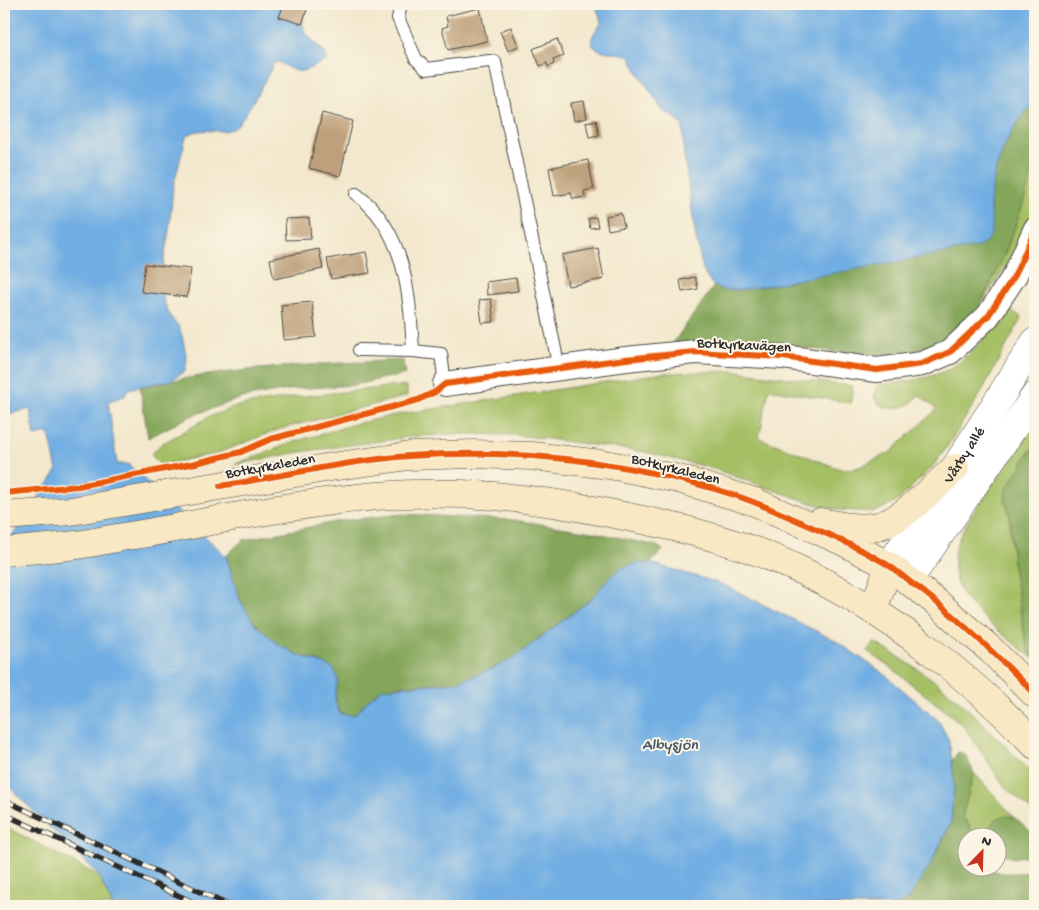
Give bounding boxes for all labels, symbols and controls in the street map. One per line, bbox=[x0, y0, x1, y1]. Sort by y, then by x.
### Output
street label: Botkyrkavägen bbox=[695, 334, 791, 357]
street label: Vårby allé bbox=[940, 424, 990, 488]
street label: Botkyrkaleden bbox=[223, 450, 317, 484]
street label: Botkyrkaleden bbox=[628, 450, 722, 490]
water label: Albysjön bbox=[642, 737, 698, 756]
north arrow bbox=[956, 828, 1006, 878]
text: N bbox=[979, 833, 994, 852]

